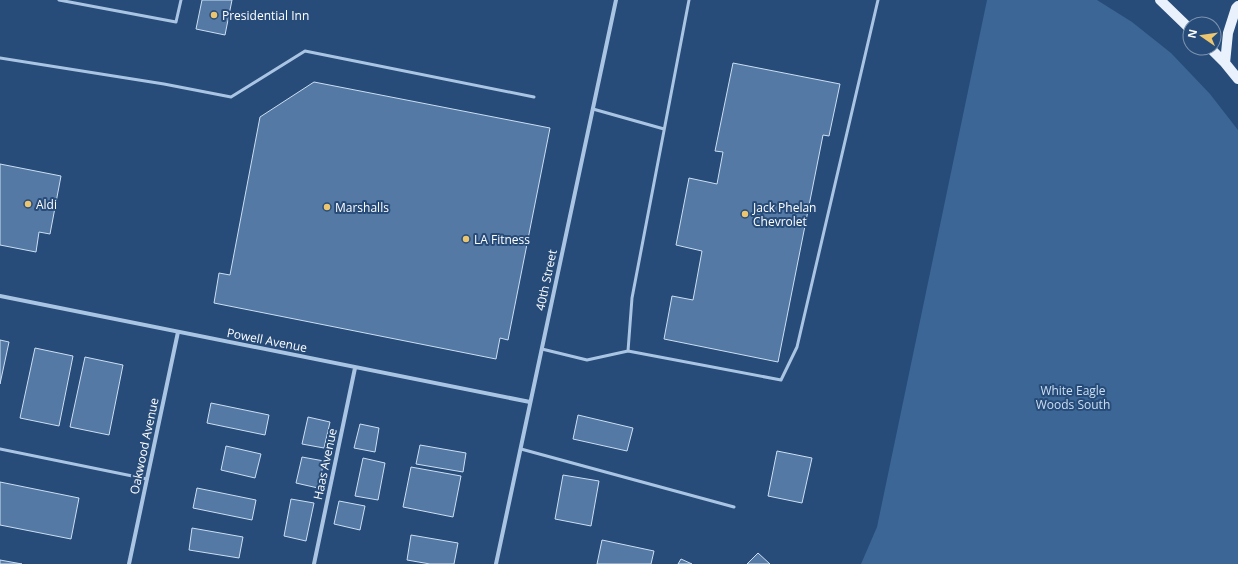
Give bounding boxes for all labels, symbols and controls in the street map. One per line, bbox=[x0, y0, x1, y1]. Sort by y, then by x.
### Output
place label: Presidential Inn bbox=[222, 7, 309, 24]
marker: Presidential Inn bbox=[209, 10, 219, 20]
north arrow bbox=[1182, 16, 1222, 56]
text: N bbox=[1183, 28, 1200, 40]
place label: Aldi bbox=[36, 196, 57, 213]
marker: Aldi bbox=[23, 199, 33, 209]
place label: Marshalls bbox=[335, 199, 389, 216]
place label: Jack Phelan Chevrolet bbox=[752, 199, 816, 230]
marker: Marshalls bbox=[322, 202, 332, 212]
marker: Jack Phelan Chevrolet bbox=[740, 209, 750, 219]
place label: LA Fitness bbox=[474, 231, 530, 248]
marker: LA Fitness bbox=[461, 234, 471, 244]
street label: 40th Street bbox=[531, 248, 561, 312]
street label: Powell Avenue bbox=[225, 324, 309, 356]
park label: White Eagle Woods South bbox=[1036, 382, 1110, 413]
street label: Oakwood Avenue bbox=[125, 396, 163, 496]
street label: Haas Avenue bbox=[309, 426, 341, 501]

